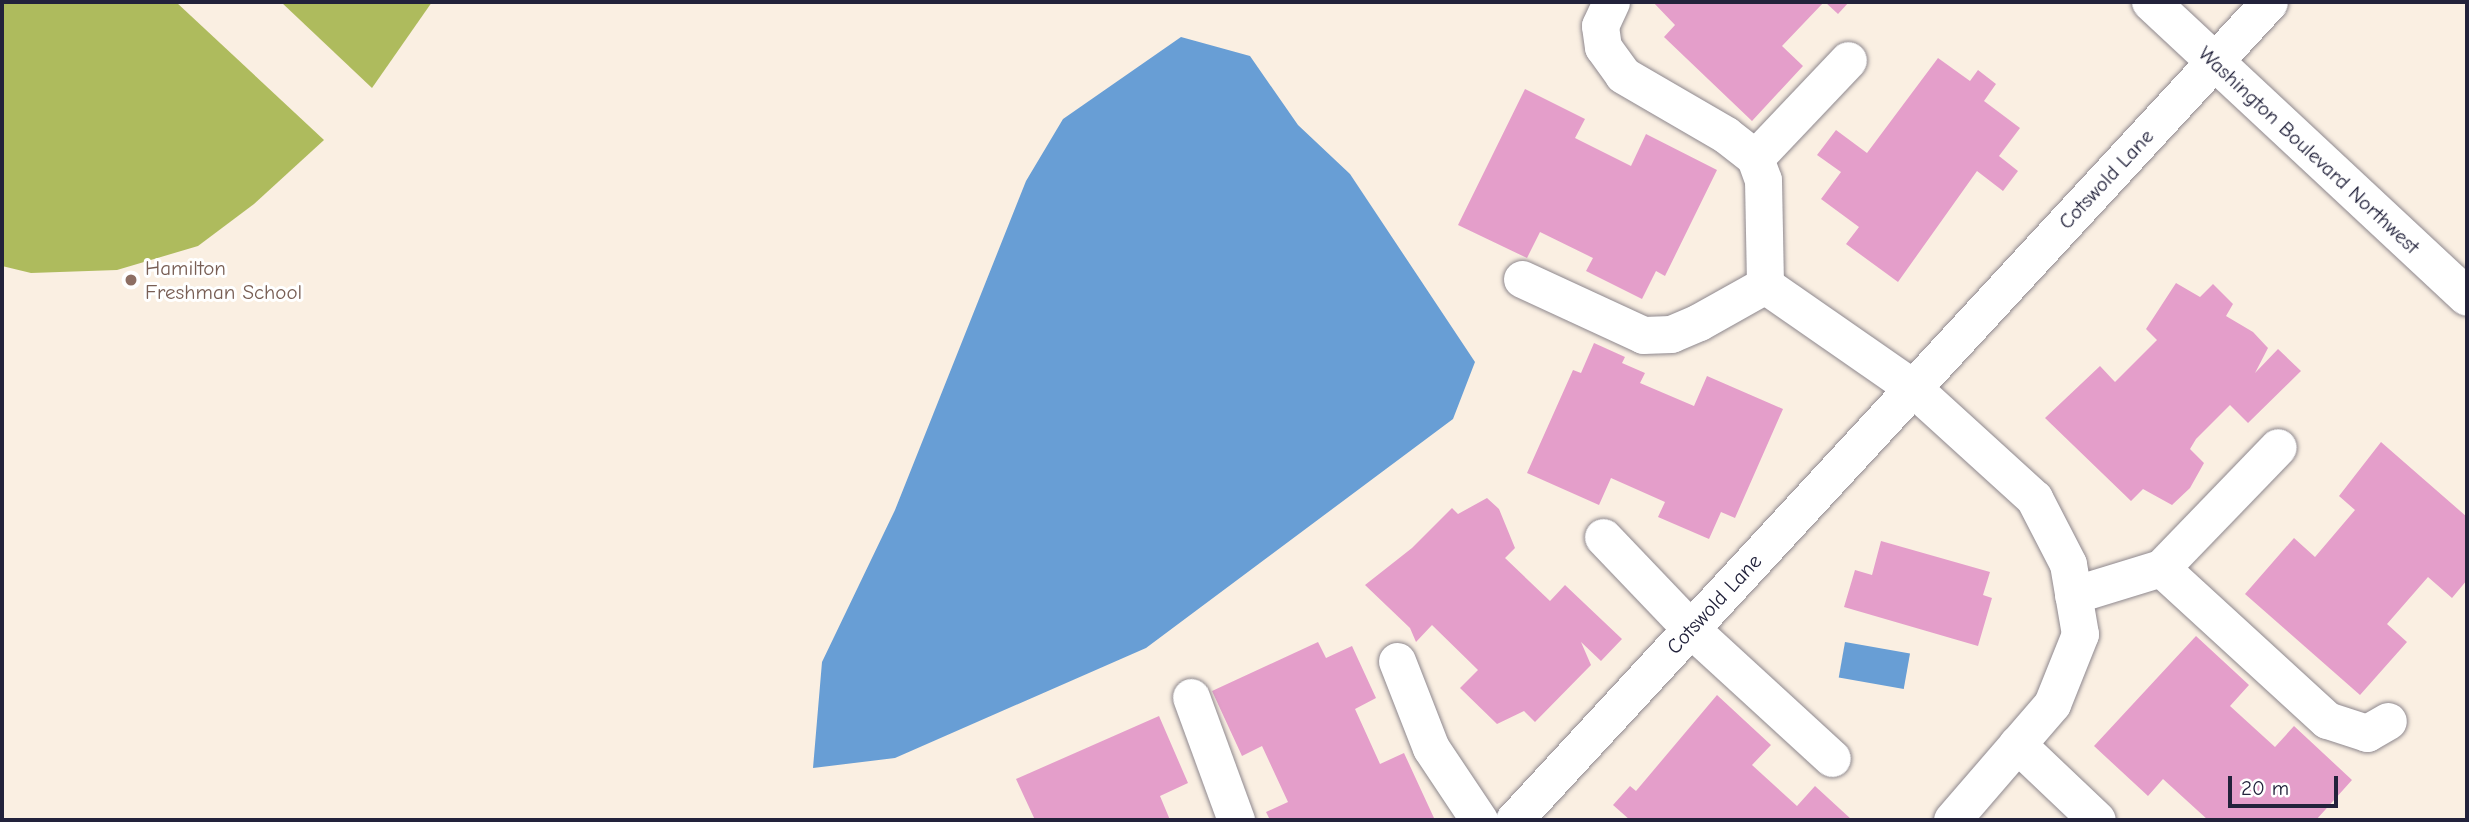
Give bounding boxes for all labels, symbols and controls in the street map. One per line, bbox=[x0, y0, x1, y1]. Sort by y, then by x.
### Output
street label: Washington Boulevard Northwest bbox=[2193, 41, 2425, 259]
street label: Cotswold Lane bbox=[2053, 124, 2159, 234]
place label: Hamilton Freshman School bbox=[145, 255, 302, 305]
marker: Hamilton Freshman School bbox=[123, 272, 139, 288]
street label: Cotswold Lane bbox=[1661, 549, 1767, 659]
scale bar bbox=[2231, 762, 2341, 806]
text: 20 m bbox=[2241, 776, 2289, 800]

